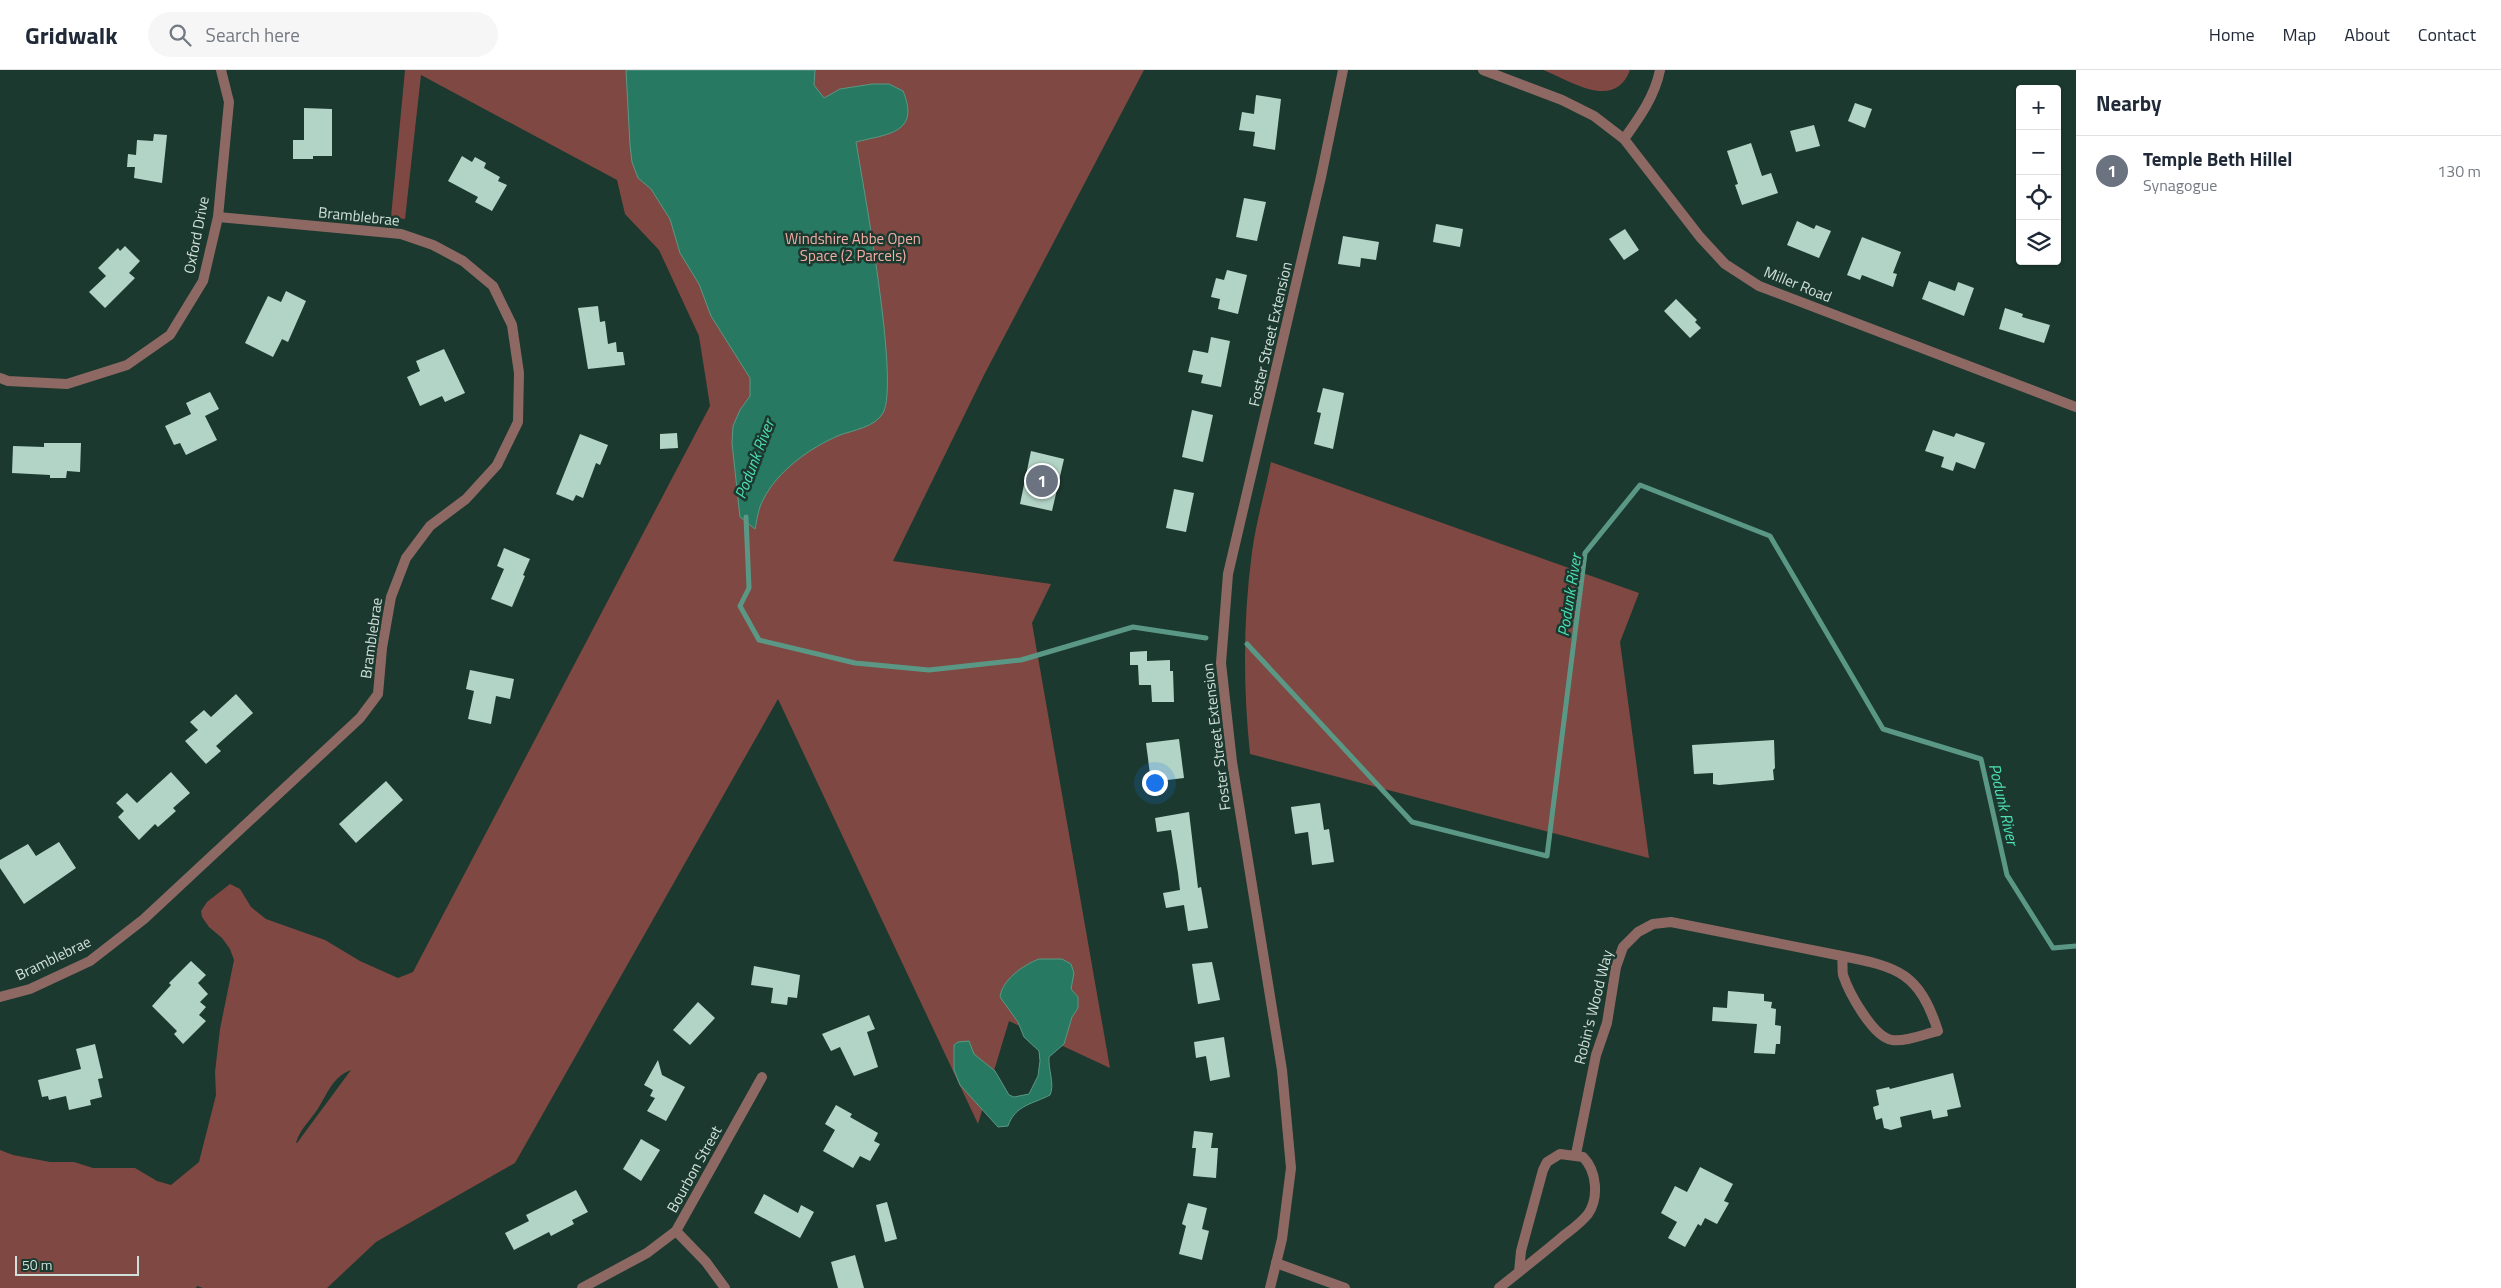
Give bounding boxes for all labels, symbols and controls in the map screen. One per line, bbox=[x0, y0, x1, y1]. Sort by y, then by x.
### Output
search box bbox=[148, 12, 498, 57]
text: Gridwalk bbox=[25, 17, 118, 53]
text: Search here bbox=[206, 20, 300, 49]
icon: search bbox=[166, 21, 194, 49]
text: Home bbox=[2209, 21, 2255, 48]
text: Map bbox=[2283, 21, 2316, 48]
text: About bbox=[2344, 21, 2390, 48]
text: Contact bbox=[2418, 21, 2476, 48]
map controls bbox=[2016, 85, 2061, 265]
button: + bbox=[2016, 85, 2061, 130]
text: Nearby bbox=[2096, 87, 2161, 119]
button: − bbox=[2016, 130, 2061, 175]
text: Temple Beth Hillel bbox=[2143, 144, 2292, 173]
text: 1 bbox=[2108, 159, 2116, 183]
text: 130 m bbox=[2437, 159, 2481, 183]
text: Synagogue bbox=[2143, 173, 2217, 197]
button: locate bbox=[2016, 175, 2061, 220]
street label: Oxford Drive bbox=[177, 194, 215, 276]
street label: Bramblebrae bbox=[317, 200, 401, 232]
button: layers bbox=[2016, 220, 2061, 265]
park label: Windshire Abbe Open Space (2 Parcels) bbox=[785, 227, 921, 267]
street label: Foster Street Extension bbox=[1242, 259, 1298, 409]
street label: Miller Road bbox=[1761, 260, 1835, 308]
water label: Podunk River bbox=[728, 414, 781, 502]
pin: 1 bbox=[1026, 462, 1058, 500]
water label: Podunk River bbox=[1551, 550, 1588, 638]
street label: Bramblebrae bbox=[354, 596, 388, 680]
street label: Foster Street Extension bbox=[1196, 662, 1236, 812]
water label: Podunk River bbox=[1983, 761, 2025, 849]
your location bbox=[1142, 770, 1168, 796]
street label: Bramblebrae bbox=[11, 930, 95, 986]
street label: Robin's Wood Way bbox=[1568, 947, 1618, 1067]
street label: Bourbon Street bbox=[661, 1121, 728, 1217]
scale bar bbox=[15, 1253, 139, 1276]
text: 50 m bbox=[22, 1254, 52, 1275]

